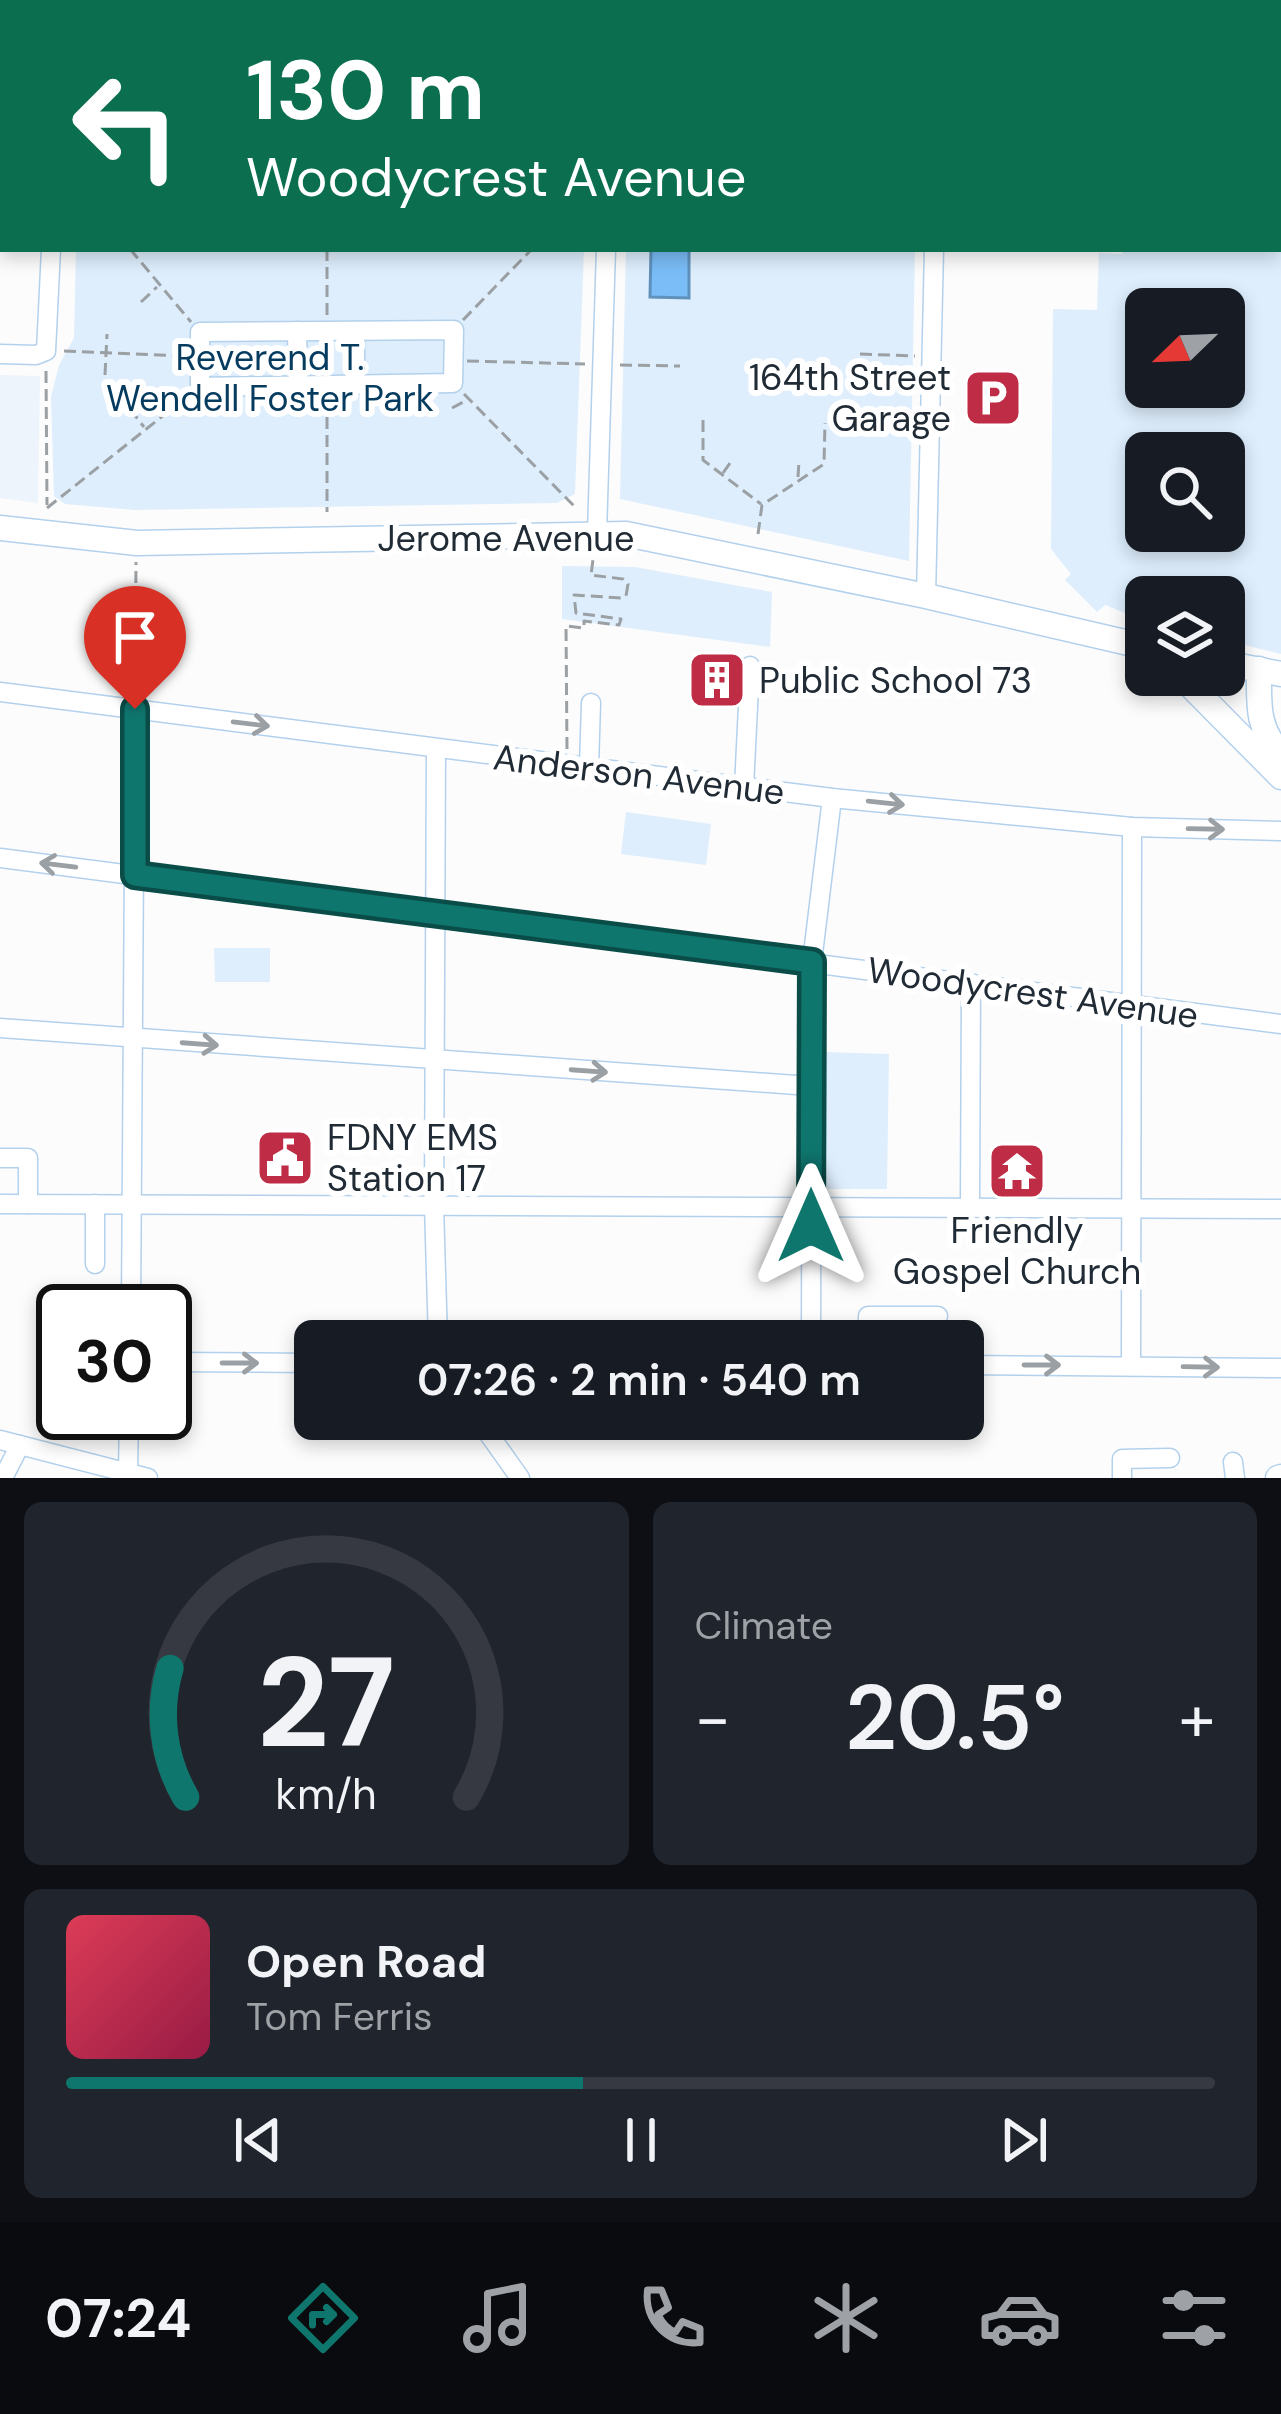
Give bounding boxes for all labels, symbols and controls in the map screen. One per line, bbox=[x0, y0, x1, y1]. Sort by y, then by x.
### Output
text: 130 m bbox=[246, 36, 485, 145]
icon: left bbox=[48, 48, 204, 204]
text: Woodycrest Avenue bbox=[246, 142, 746, 213]
north arrow bbox=[1125, 288, 1245, 408]
map controls bbox=[1125, 288, 1245, 696]
park label: Reverend T. Wendell Foster Park bbox=[106, 334, 434, 422]
place label: 164th Street Garage bbox=[749, 354, 951, 442]
parking icon: 164th Street Garage bbox=[962, 367, 1024, 429]
button: search bbox=[1125, 432, 1245, 552]
street label: Jerome Avenue bbox=[378, 515, 634, 562]
button: layers bbox=[1125, 576, 1245, 696]
pin bbox=[84, 586, 186, 709]
icon: arrive bbox=[102, 604, 168, 670]
building icon: Public School 73 bbox=[686, 649, 748, 711]
place label: Public School 73 bbox=[759, 657, 1032, 704]
one-way arrow bbox=[231, 713, 270, 736]
street label: Anderson Avenue bbox=[491, 733, 787, 816]
one-way arrow bbox=[866, 793, 905, 815]
one-way arrow bbox=[1186, 818, 1225, 840]
one-way arrow bbox=[40, 853, 79, 876]
street label: Woodycrest Avenue bbox=[864, 946, 1201, 1039]
one-way arrow bbox=[180, 1032, 219, 1055]
one-way arrow bbox=[569, 1060, 608, 1083]
place label: FDNY EMS Station 17 bbox=[327, 1114, 498, 1202]
public building icon: FDNY EMS Station 17 bbox=[254, 1127, 316, 1189]
temple icon: Friendly Gospel Church bbox=[986, 1140, 1048, 1202]
position arrow bbox=[748, 1163, 874, 1289]
place label: Friendly Gospel Church bbox=[893, 1207, 1141, 1295]
speed limit sign: 30 bbox=[36, 1284, 192, 1440]
text: 07:26 · 2 min · 540 m bbox=[417, 1350, 861, 1409]
one-way arrow bbox=[220, 1352, 259, 1374]
one-way arrow bbox=[1022, 1354, 1061, 1376]
one-way arrow bbox=[1181, 1356, 1220, 1378]
text: Climate bbox=[695, 1600, 833, 1651]
text: 27 bbox=[257, 1622, 395, 1785]
text: 20.5° bbox=[845, 1660, 1065, 1777]
text: − bbox=[695, 1676, 731, 1761]
text: + bbox=[1179, 1676, 1215, 1761]
text: km/h bbox=[276, 1765, 377, 1821]
text: Open Road bbox=[246, 1932, 487, 1991]
text: Tom Ferris bbox=[246, 1991, 433, 2042]
icon: previous bbox=[225, 2107, 291, 2173]
icon: pause bbox=[608, 2107, 674, 2173]
icon: next bbox=[991, 2107, 1057, 2173]
icon: directions bbox=[281, 2276, 365, 2360]
icon: music bbox=[456, 2276, 540, 2360]
icon: phone bbox=[630, 2276, 714, 2360]
icon: climate bbox=[804, 2276, 888, 2360]
icon: car bbox=[978, 2276, 1062, 2360]
icon: filters bbox=[1152, 2276, 1236, 2360]
text: 07:24 bbox=[45, 2283, 191, 2354]

